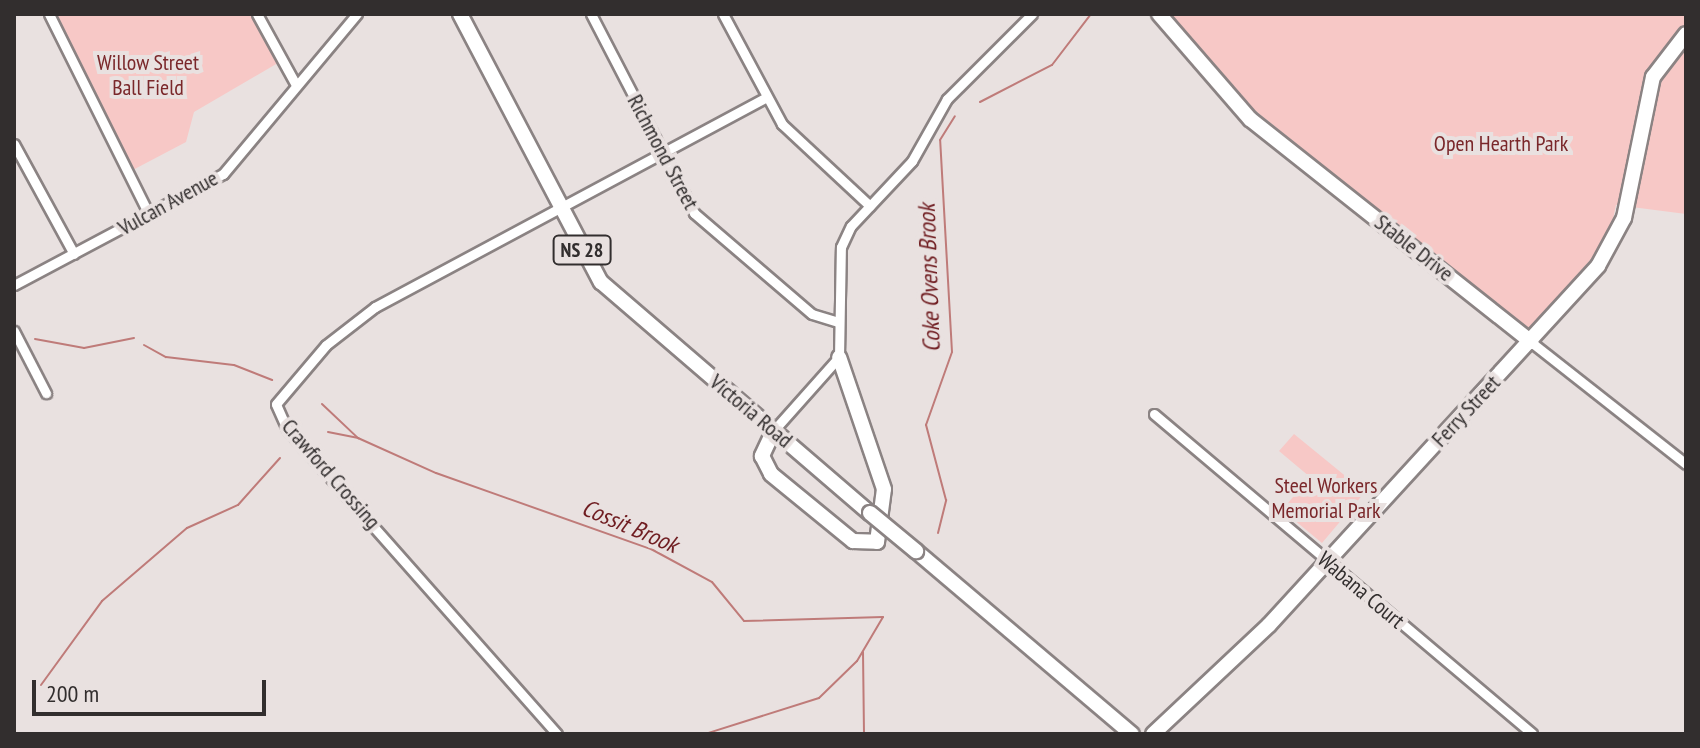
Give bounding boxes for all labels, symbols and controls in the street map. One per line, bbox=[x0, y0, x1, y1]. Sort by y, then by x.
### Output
park label: Willow Street Ball Field bbox=[97, 49, 199, 100]
street label: Richmond Street bbox=[622, 90, 704, 214]
park label: Open Hearth Park bbox=[1434, 131, 1568, 157]
street label: Vulcan Avenue bbox=[113, 165, 223, 241]
water label: Coke Ovens Brook bbox=[912, 203, 946, 353]
street label: Stable Drive bbox=[1369, 209, 1459, 287]
road number: NS 28 bbox=[552, 234, 612, 266]
street label: Victoria Road bbox=[704, 369, 798, 453]
street label: Ferry Street bbox=[1426, 370, 1506, 452]
street label: Crawford Crossing bbox=[276, 414, 386, 534]
park label: Steel Workers Memorial Park bbox=[1271, 472, 1381, 524]
water label: Cossit Brook bbox=[578, 493, 682, 559]
street label: Wabana Court bbox=[1312, 546, 1410, 634]
scale bar bbox=[36, 664, 270, 714]
text: 200 m bbox=[46, 678, 99, 709]

